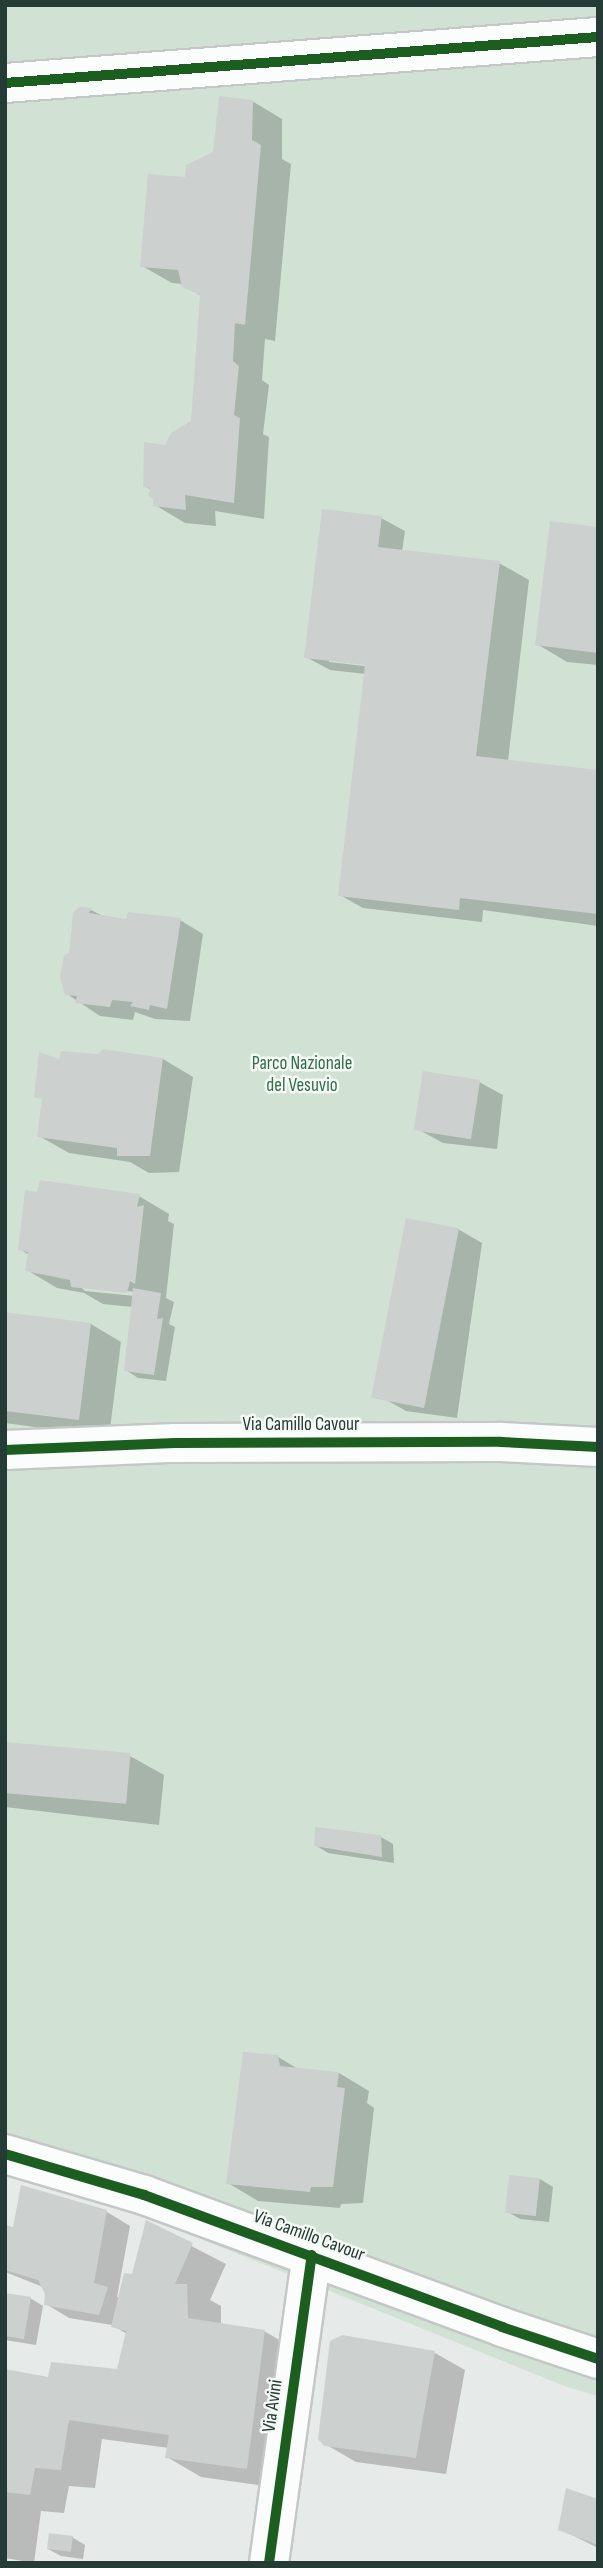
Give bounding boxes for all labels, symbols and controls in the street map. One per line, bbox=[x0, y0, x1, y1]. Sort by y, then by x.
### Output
park label: Parco Nazionale del Vesuvio bbox=[252, 1053, 352, 1097]
street label: Via Camillo Cavour bbox=[243, 1414, 359, 1436]
street label: Via Camillo Cavour bbox=[250, 2205, 368, 2267]
street label: Via Avini bbox=[258, 2378, 288, 2434]

